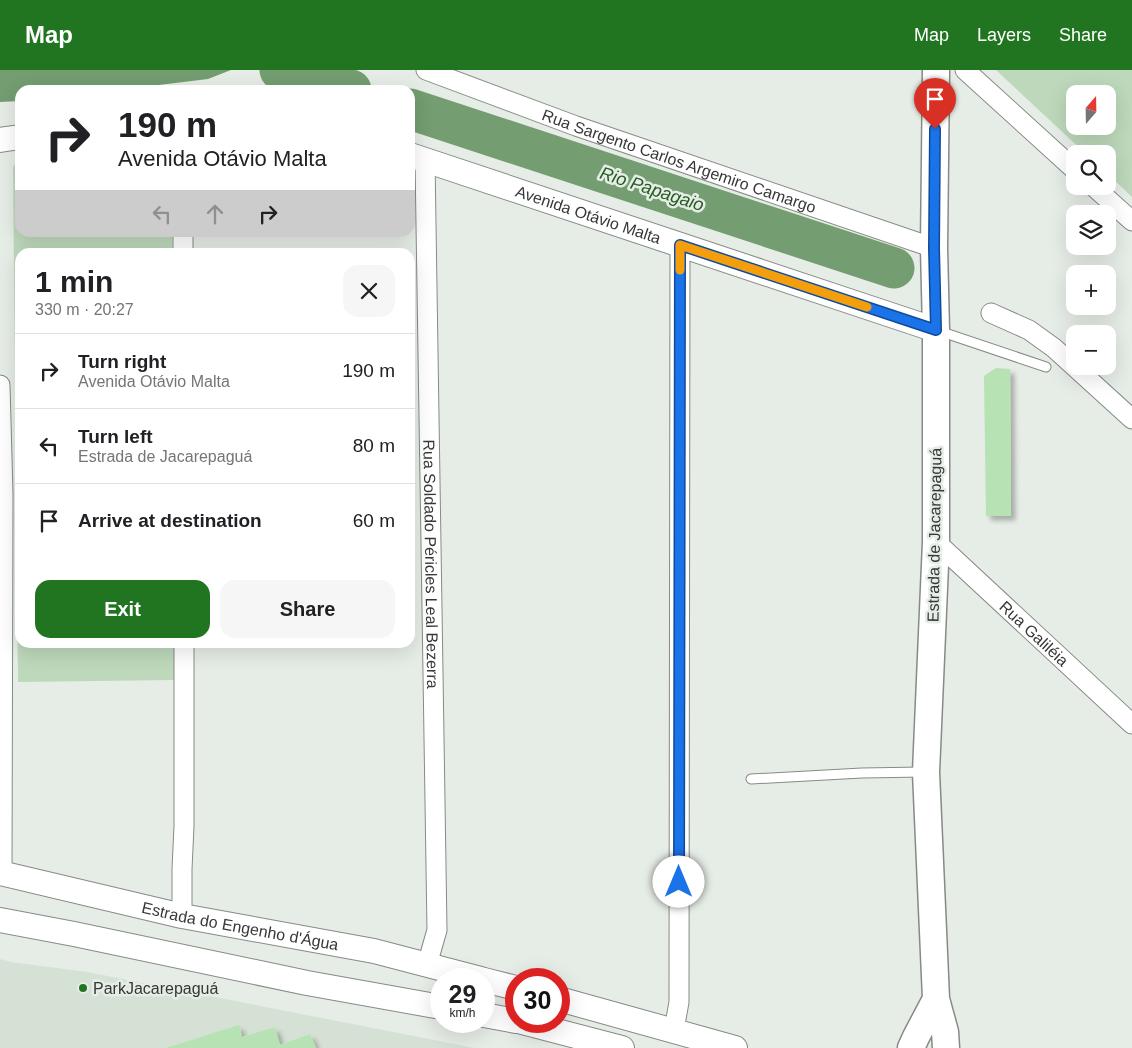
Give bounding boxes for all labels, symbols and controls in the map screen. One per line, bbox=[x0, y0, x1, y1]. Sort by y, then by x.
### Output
text: Map bbox=[25, 21, 73, 48]
text: Map bbox=[914, 25, 949, 45]
text: Layers bbox=[977, 25, 1031, 45]
text: Share bbox=[1059, 25, 1107, 45]
pin bbox=[914, 78, 956, 129]
icon: arrive bbox=[921, 85, 949, 113]
north arrow bbox=[1066, 85, 1116, 135]
map controls bbox=[1066, 85, 1116, 375]
icon: right bbox=[35, 105, 100, 170]
text: 190 m bbox=[118, 105, 217, 144]
street label: Rua Sargento Carlos Argemiro Camargo bbox=[540, 106, 818, 216]
button: search bbox=[1066, 145, 1116, 195]
text: Avenida Otávio Malta bbox=[118, 146, 327, 171]
water label: Rio Papagaio bbox=[598, 163, 706, 215]
street label: Avenida Otávio Malta bbox=[513, 183, 663, 247]
icon: left bbox=[148, 200, 176, 228]
icon: ahead bbox=[201, 200, 229, 228]
icon: right bbox=[254, 200, 282, 228]
button: layers bbox=[1066, 205, 1116, 255]
text: 1 min bbox=[35, 265, 113, 298]
button: close bbox=[343, 265, 395, 317]
button: + bbox=[1066, 265, 1116, 315]
text: 330 m · 20:27 bbox=[35, 301, 134, 318]
button: − bbox=[1066, 325, 1116, 375]
text: Turn right bbox=[78, 351, 166, 372]
icon: right bbox=[35, 357, 63, 385]
text: 190 m bbox=[342, 360, 395, 381]
text: Avenida Otávio Malta bbox=[78, 373, 230, 390]
text: Turn left bbox=[78, 426, 153, 447]
icon: left bbox=[35, 432, 63, 460]
text: 80 m bbox=[353, 435, 395, 456]
street label: Rua Soldado Péricles Leal Bezerra bbox=[420, 439, 441, 689]
text: Estrada de Jacarepaguá bbox=[78, 448, 252, 465]
street label: Estrada de Jacarepaguá bbox=[924, 448, 945, 622]
icon: arrive bbox=[35, 507, 63, 535]
text: Arrive at destination bbox=[78, 510, 262, 531]
text: 60 m bbox=[353, 510, 395, 531]
button: Exit bbox=[35, 580, 210, 638]
button: Share bbox=[220, 580, 395, 638]
street label: Rua Galiléia bbox=[996, 598, 1072, 670]
position arrow bbox=[652, 855, 704, 907]
street label: Estrada do Engenho d'Água bbox=[140, 899, 340, 953]
speed limit sign: 30 bbox=[505, 968, 570, 1033]
place label: ParkJacarepaguá bbox=[93, 980, 219, 997]
text: 29 bbox=[449, 980, 476, 1008]
marker: ParkJacarepaguá bbox=[77, 982, 89, 994]
text: km/h bbox=[449, 1006, 476, 1020]

